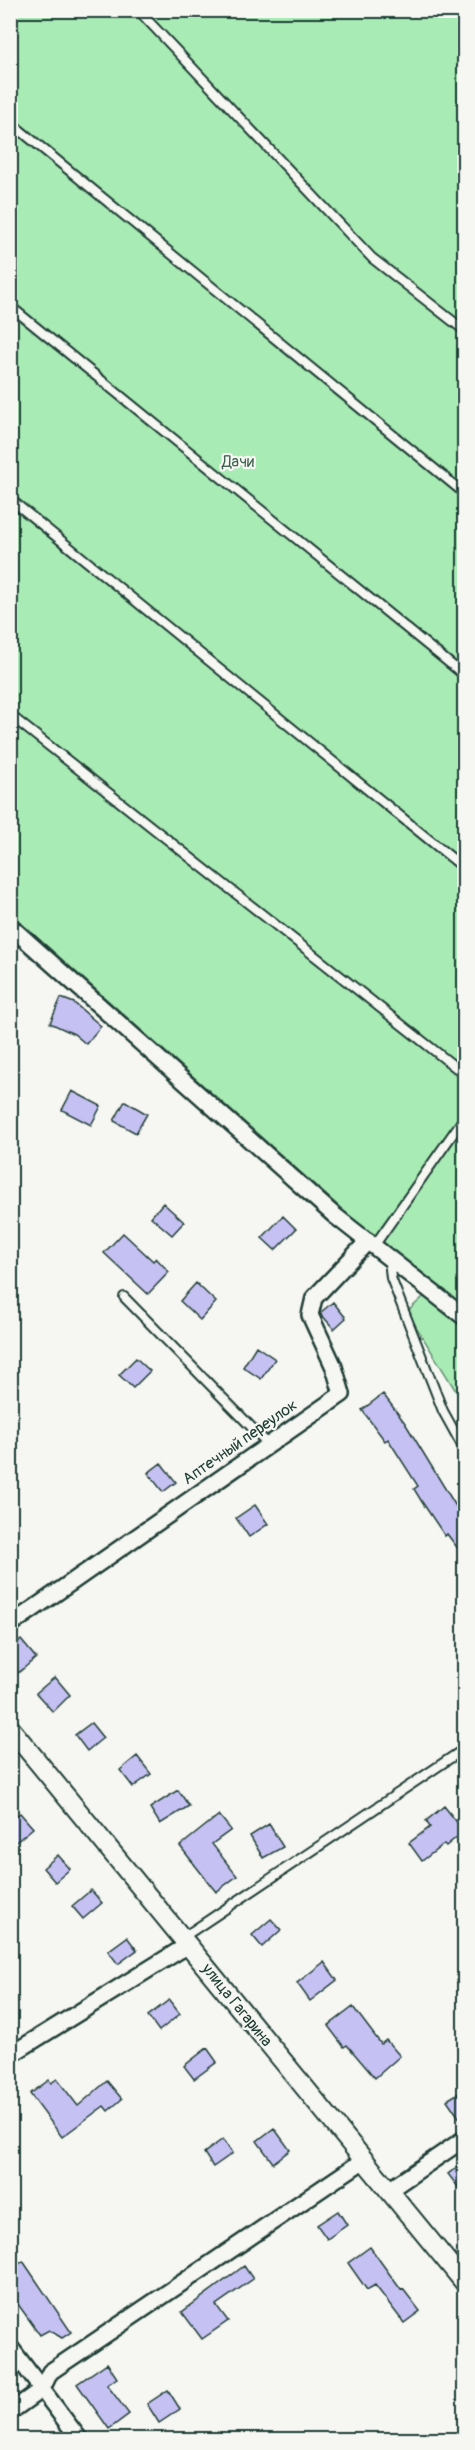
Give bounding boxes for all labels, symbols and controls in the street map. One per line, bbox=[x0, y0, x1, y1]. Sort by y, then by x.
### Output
park label: Дачи bbox=[221, 452, 254, 472]
street label: Аптечный переулок bbox=[179, 1395, 301, 1489]
street label: улица Гагарина bbox=[197, 1959, 277, 2051]

